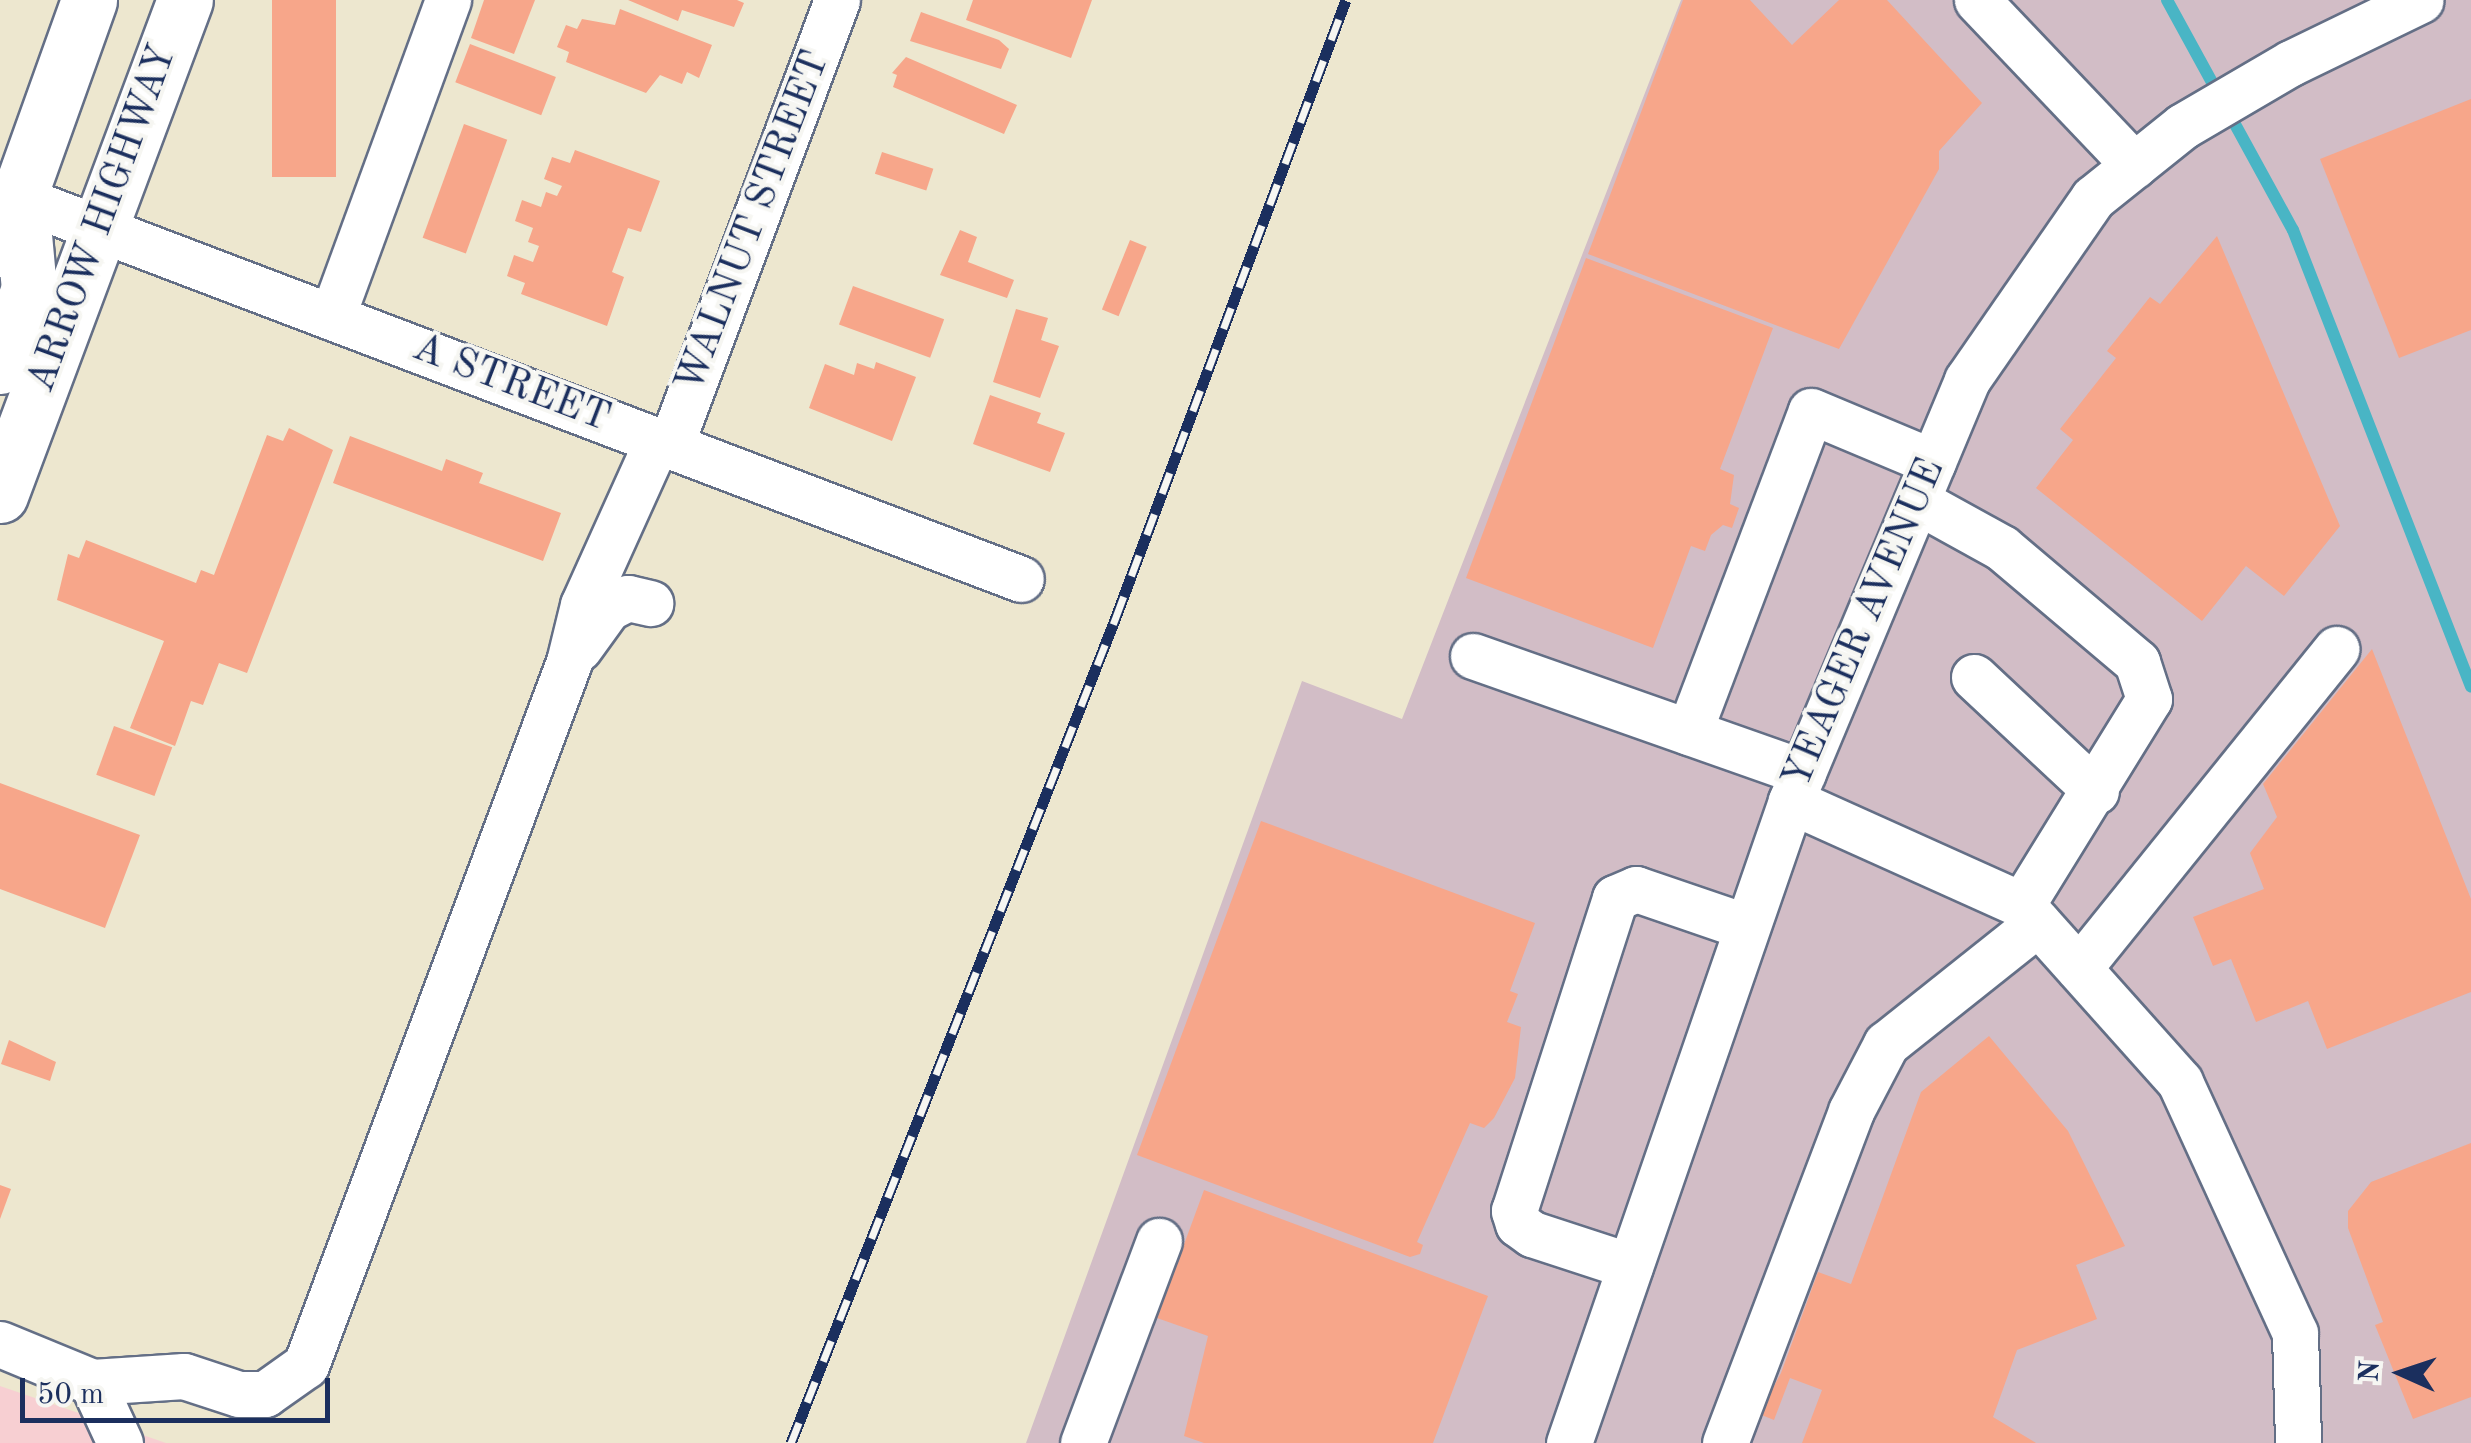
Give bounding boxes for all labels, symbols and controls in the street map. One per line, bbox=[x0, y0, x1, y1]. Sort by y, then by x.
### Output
street label: ARROW HIGHWAY bbox=[18, 39, 188, 399]
street label: WALNUT STREET bbox=[667, 44, 841, 400]
street label: A STREET bbox=[406, 324, 616, 444]
street label: YEAGER AVENUE bbox=[1774, 452, 1956, 796]
north arrow bbox=[2351, 1323, 2451, 1423]
scale bar bbox=[25, 1358, 335, 1420]
text: N bbox=[2357, 1360, 2386, 1383]
text: 50 m bbox=[37, 1380, 104, 1410]

